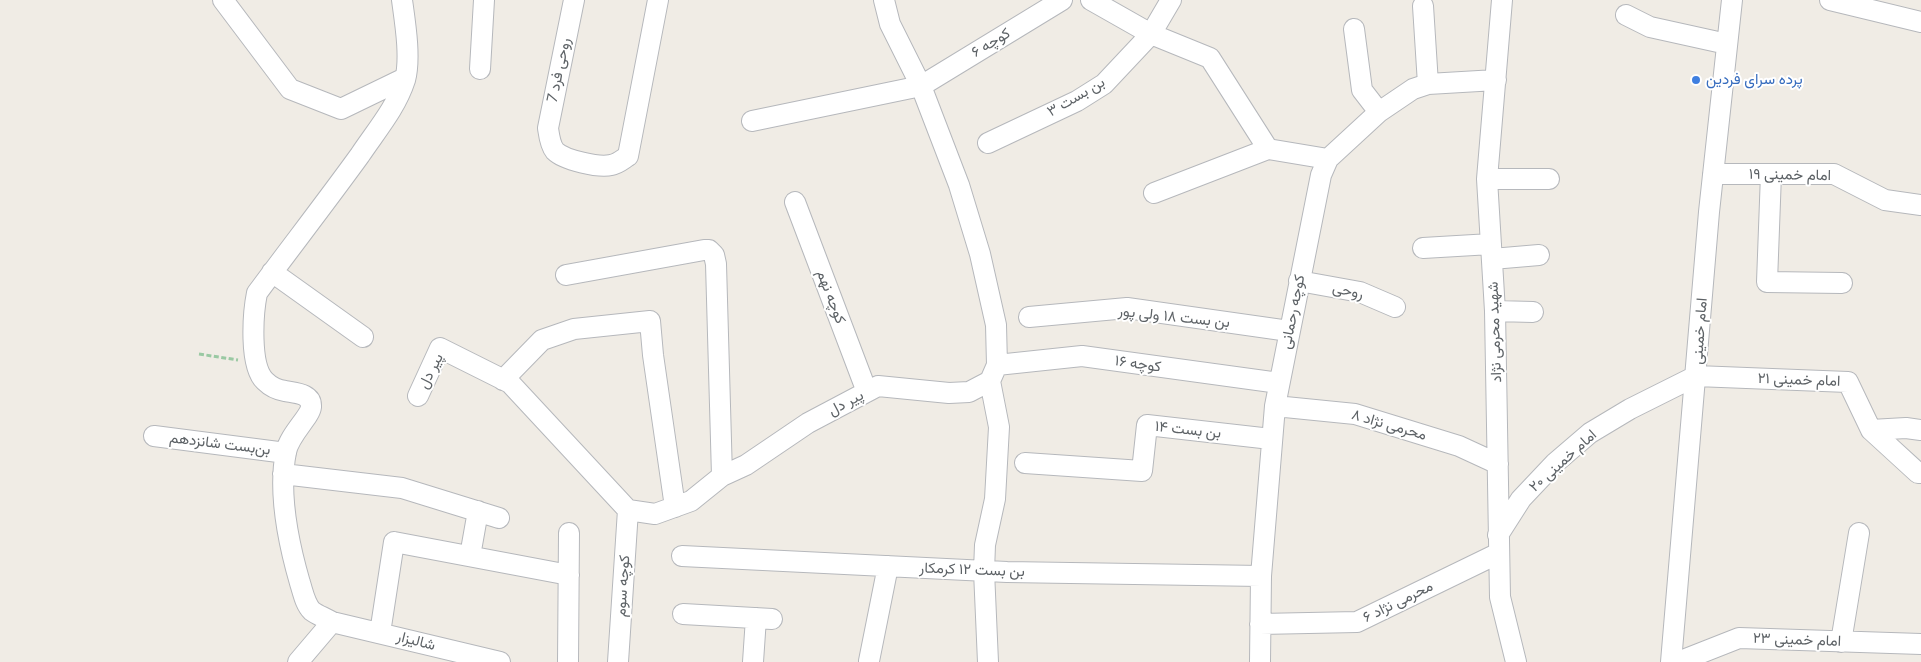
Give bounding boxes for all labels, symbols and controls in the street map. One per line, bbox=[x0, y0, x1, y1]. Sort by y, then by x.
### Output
street label: کوچه ۶ bbox=[968, 24, 1014, 62]
street label: روحی فرد 7 bbox=[543, 36, 575, 104]
place label: پرده سرای فردین bbox=[1706, 71, 1803, 89]
street label: بن بست ۳ bbox=[1044, 73, 1108, 121]
marker: پرده سرای فردین bbox=[1690, 74, 1702, 86]
street label: امام خمینی ۱۹ bbox=[1749, 165, 1831, 185]
street label: کوچه نهم bbox=[813, 268, 849, 326]
street label: کوچه رحمانی bbox=[1277, 273, 1309, 351]
street label: روحی bbox=[1331, 279, 1365, 303]
street label: شهید محرمی نژاد bbox=[1484, 281, 1506, 383]
street label: امام خمینی bbox=[1689, 297, 1711, 365]
street label: بن بست ۱۸ ولی پور bbox=[1117, 302, 1231, 332]
street label: پیر دل bbox=[414, 350, 448, 392]
street label: کوچه ۱۶ bbox=[1114, 352, 1162, 376]
street label: امام خمینی ۲۱ bbox=[1757, 370, 1841, 390]
street label: پیر دل bbox=[825, 386, 867, 420]
street label: محرمی نژاد ۸ bbox=[1349, 406, 1429, 444]
street label: بن بست ۱۴ bbox=[1154, 418, 1222, 442]
street label: امام خمینی ۲۰ bbox=[1525, 426, 1601, 496]
street label: بن‌بست شانزدهم bbox=[168, 429, 272, 459]
street label: کوچه سوم bbox=[612, 554, 634, 618]
street label: بن بست ۱۲ کرمکار bbox=[919, 559, 1025, 581]
street label: محرمی نژاد ۶ bbox=[1360, 577, 1436, 627]
street label: شالیزار bbox=[395, 628, 437, 654]
street label: امام خمینی ۲۳ bbox=[1753, 629, 1841, 651]

